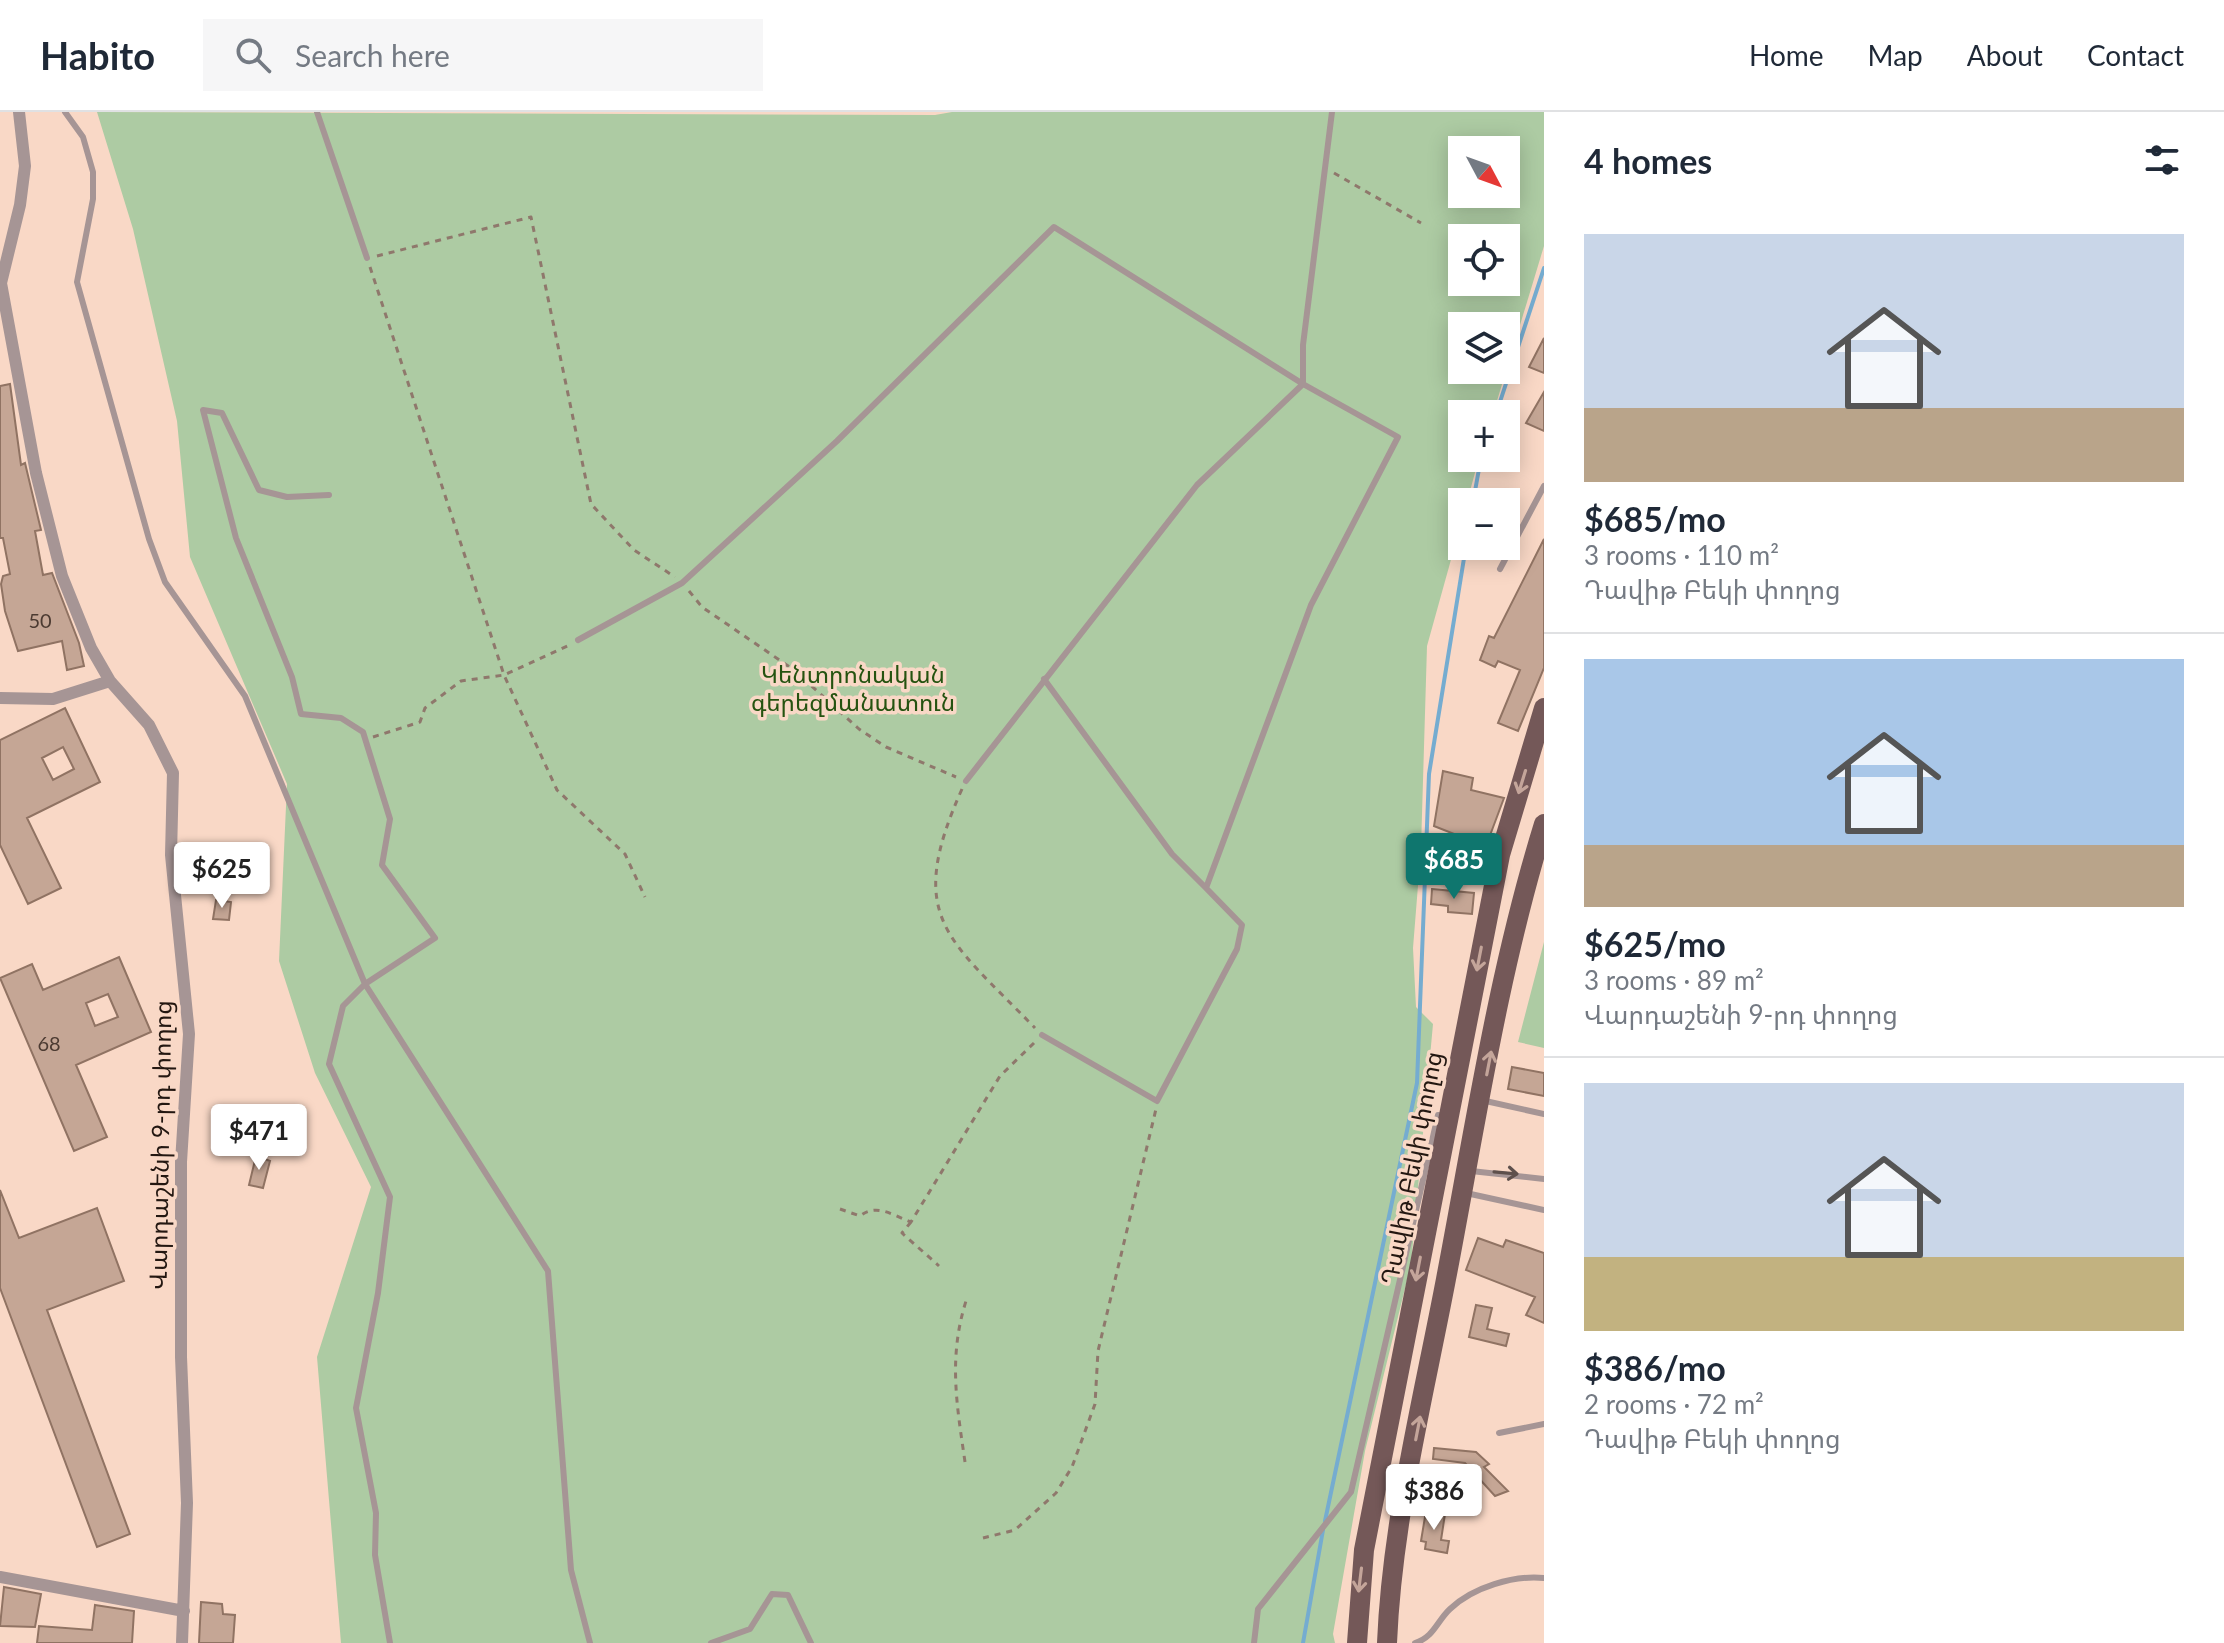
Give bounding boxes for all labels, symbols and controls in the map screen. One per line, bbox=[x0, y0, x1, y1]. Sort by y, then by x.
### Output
search box bbox=[203, 19, 763, 91]
text: Habito bbox=[40, 32, 155, 78]
icon: search bbox=[231, 33, 275, 77]
text: Search here bbox=[295, 37, 450, 73]
text: Home bbox=[1749, 38, 1824, 72]
text: Map bbox=[1868, 38, 1923, 72]
text: About bbox=[1967, 38, 2043, 72]
text: Contact bbox=[2087, 38, 2184, 72]
north arrow bbox=[1448, 136, 1520, 208]
map controls bbox=[1448, 136, 1520, 560]
icon: filters bbox=[2140, 138, 2184, 182]
text: 4 homes bbox=[1584, 140, 1712, 181]
button: locate bbox=[1448, 224, 1520, 296]
icon: home bbox=[1812, 286, 1956, 430]
button: layers bbox=[1448, 312, 1520, 384]
button: + bbox=[1448, 400, 1520, 472]
button: − bbox=[1448, 488, 1520, 560]
text: $685/mo bbox=[1584, 498, 1726, 539]
text: 3 rooms · 110 m² bbox=[1584, 539, 1779, 571]
text: Դավիթ Բեկի փողոց bbox=[1584, 573, 1841, 605]
house number: 50 bbox=[28, 608, 52, 632]
park label: Կենտրոնական գերեզմանատուն bbox=[751, 659, 955, 717]
icon: home bbox=[1812, 711, 1956, 855]
one-way arrow bbox=[1514, 768, 1529, 794]
pin: $685 bbox=[1407, 833, 1501, 901]
pin: $625 bbox=[175, 842, 269, 910]
text: $685 bbox=[1424, 843, 1484, 875]
text: $625 bbox=[192, 852, 252, 884]
text: $625/mo bbox=[1584, 923, 1726, 964]
one-way arrow bbox=[1471, 946, 1486, 972]
text: 3 rooms · 89 m² bbox=[1584, 964, 1764, 996]
text: Վարդաշենի 9-րդ փողոց bbox=[1584, 998, 1898, 1030]
street label: Վարդաշենի 9-րդ փողոց bbox=[142, 1000, 178, 1290]
house number: 68 bbox=[37, 1031, 61, 1055]
street label: Դավիթ Բեկի փողոց bbox=[1374, 1049, 1448, 1287]
one-way arrow bbox=[1482, 1050, 1497, 1076]
pin: $471 bbox=[212, 1104, 306, 1172]
text: $471 bbox=[229, 1114, 289, 1146]
icon: home bbox=[1812, 1135, 1956, 1279]
one-way arrow bbox=[1492, 1166, 1519, 1181]
one-way arrow bbox=[1410, 1256, 1425, 1282]
text: $386/mo bbox=[1584, 1347, 1726, 1388]
text: 2 rooms · 72 m² bbox=[1584, 1388, 1764, 1420]
one-way arrow bbox=[1411, 1415, 1426, 1441]
text: Դավիթ Բեկի փողոց bbox=[1584, 1422, 1841, 1454]
pin: $386 bbox=[1387, 1464, 1481, 1532]
text: $386 bbox=[1404, 1474, 1464, 1506]
one-way arrow bbox=[1352, 1567, 1367, 1592]

